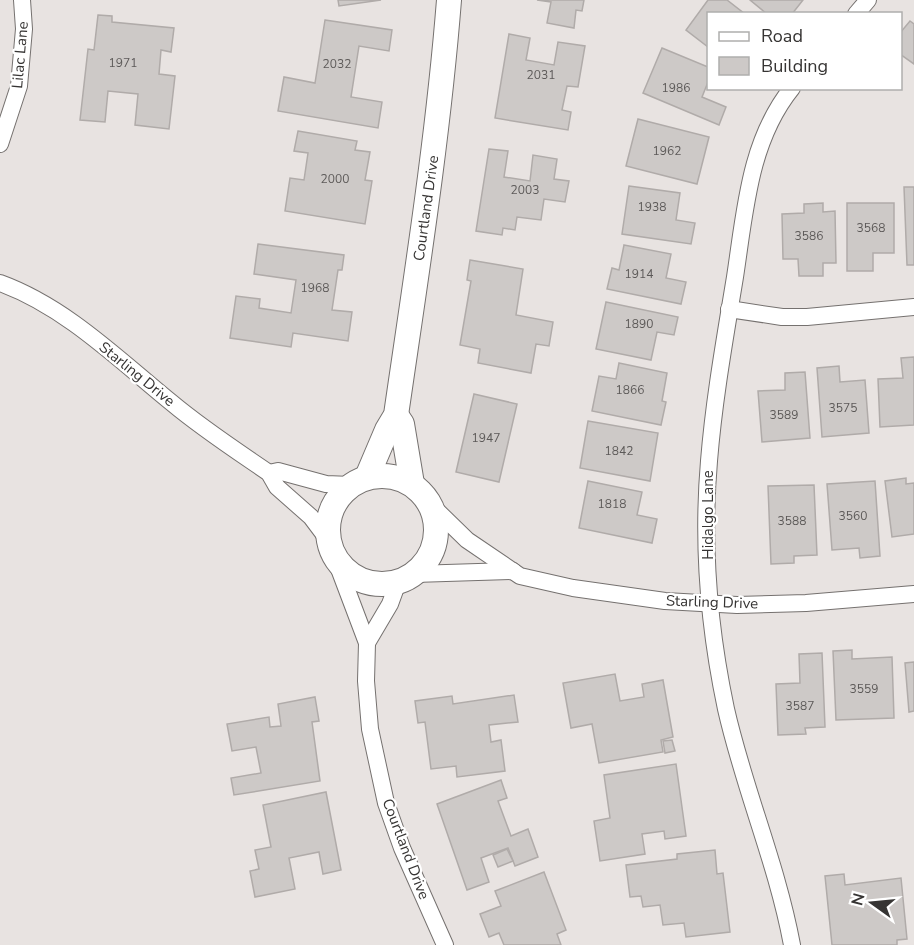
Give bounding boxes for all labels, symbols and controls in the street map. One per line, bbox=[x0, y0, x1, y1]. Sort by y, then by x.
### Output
legend bbox=[707, 12, 902, 90]
street label: Lilac Lane bbox=[7, 21, 33, 89]
text: Road bbox=[761, 24, 803, 48]
text: Building bbox=[761, 54, 828, 78]
house number: 1971 bbox=[109, 55, 137, 71]
house number: 2032 bbox=[323, 56, 351, 72]
house number: 2031 bbox=[527, 67, 555, 83]
house number: 1986 bbox=[662, 80, 690, 96]
house number: 1962 bbox=[653, 143, 681, 159]
street label: Courtland Drive bbox=[409, 154, 443, 262]
house number: 2000 bbox=[321, 171, 349, 187]
house number: 2003 bbox=[511, 182, 539, 198]
house number: 1938 bbox=[638, 199, 666, 215]
house number: 3568 bbox=[857, 220, 885, 236]
house number: 3586 bbox=[795, 228, 823, 244]
house number: 1914 bbox=[625, 266, 653, 282]
house number: 1968 bbox=[301, 280, 329, 296]
house number: 1890 bbox=[625, 316, 653, 332]
street label: Starling Drive bbox=[95, 337, 179, 411]
house number: 1866 bbox=[616, 382, 644, 398]
house number: 3575 bbox=[829, 400, 857, 416]
house number: 3589 bbox=[770, 407, 798, 423]
house number: 1947 bbox=[472, 430, 500, 446]
house number: 1842 bbox=[605, 443, 633, 459]
street label: Hidalgo Lane bbox=[698, 470, 718, 560]
house number: 1818 bbox=[598, 496, 626, 512]
house number: 3560 bbox=[839, 508, 867, 524]
house number: 3588 bbox=[778, 513, 806, 529]
street label: Starling Drive bbox=[665, 590, 759, 614]
house number: 3559 bbox=[850, 681, 878, 697]
house number: 3587 bbox=[786, 698, 814, 714]
street label: Courtland Drive bbox=[378, 796, 434, 902]
north arrow bbox=[842, 873, 902, 933]
text: N bbox=[846, 891, 871, 908]

